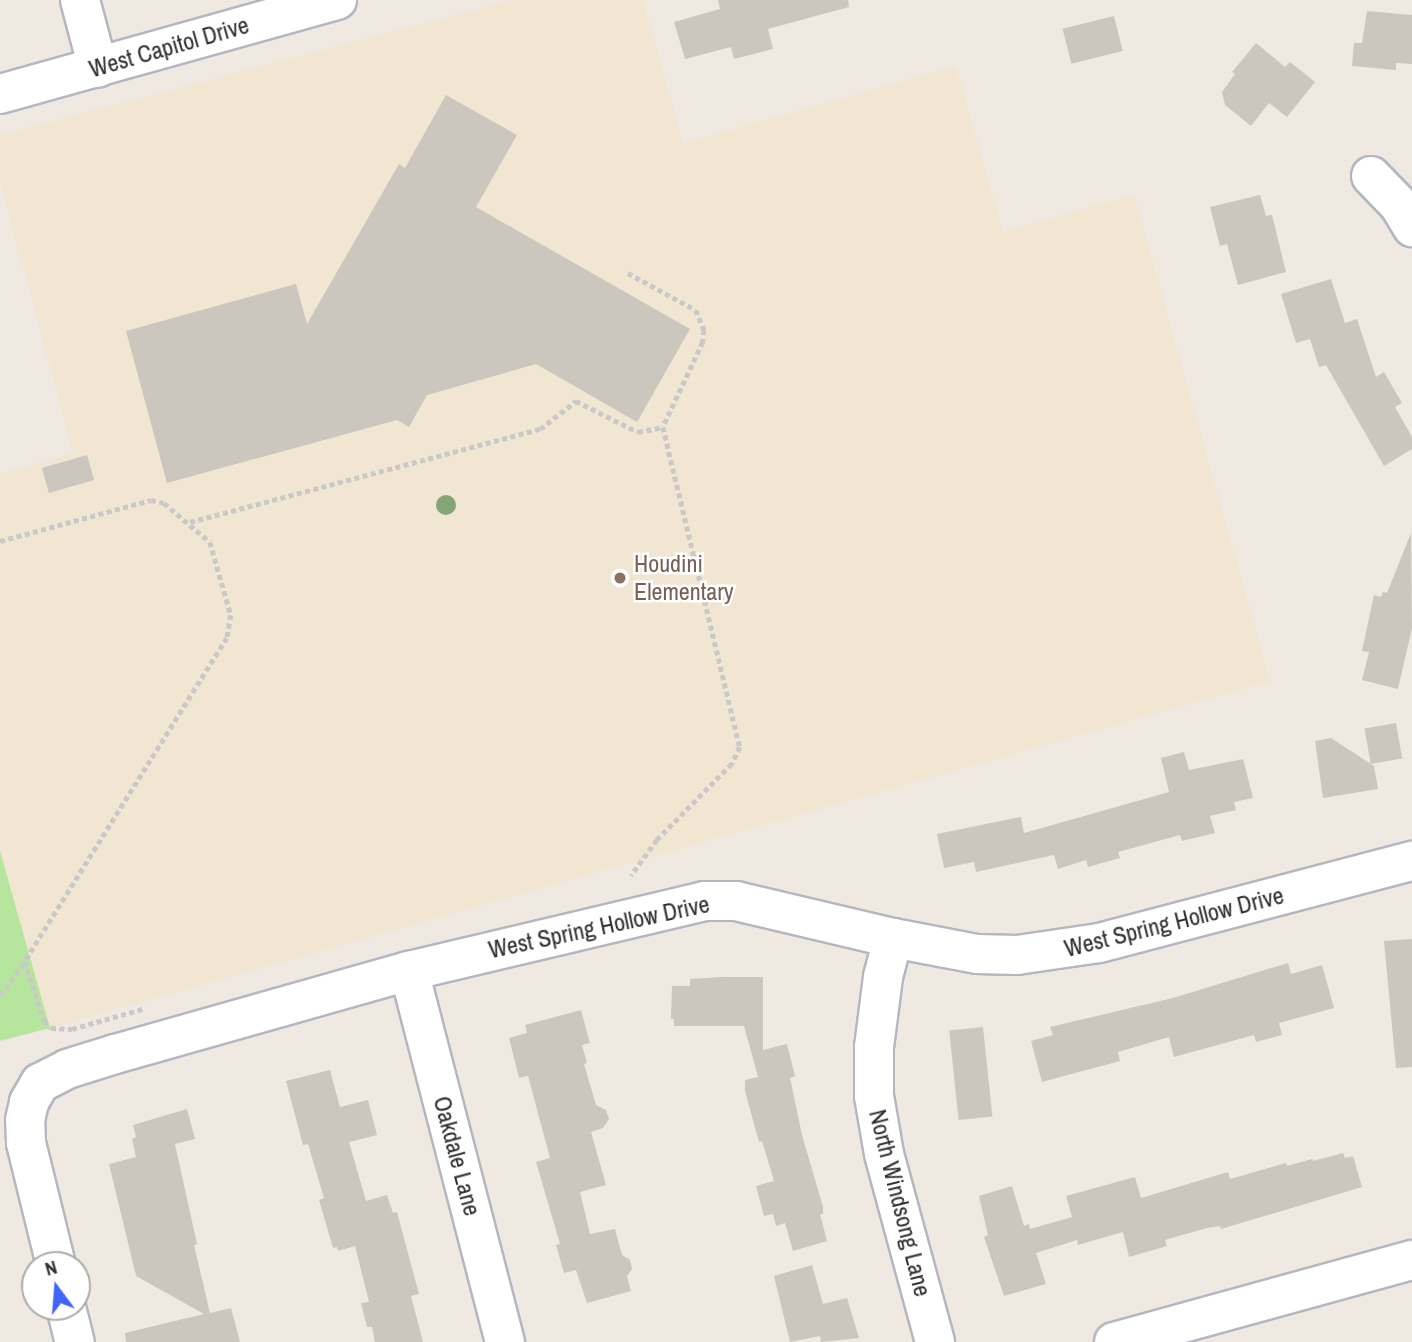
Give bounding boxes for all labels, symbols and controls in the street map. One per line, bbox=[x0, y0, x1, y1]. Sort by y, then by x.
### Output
street label: West Capitol Drive bbox=[86, 10, 252, 84]
place label: Houdini Elementary bbox=[634, 550, 734, 606]
marker: Houdini Elementary bbox=[612, 570, 628, 586]
street label: West Spring Hollow Drive bbox=[1061, 881, 1287, 963]
street label: West Spring Hollow Drive bbox=[486, 890, 712, 964]
street label: Oakdale Lane bbox=[427, 1093, 487, 1219]
street label: North Windsong Lane bbox=[863, 1107, 937, 1299]
north arrow bbox=[21, 1251, 91, 1321]
text: N bbox=[42, 1254, 60, 1282]

